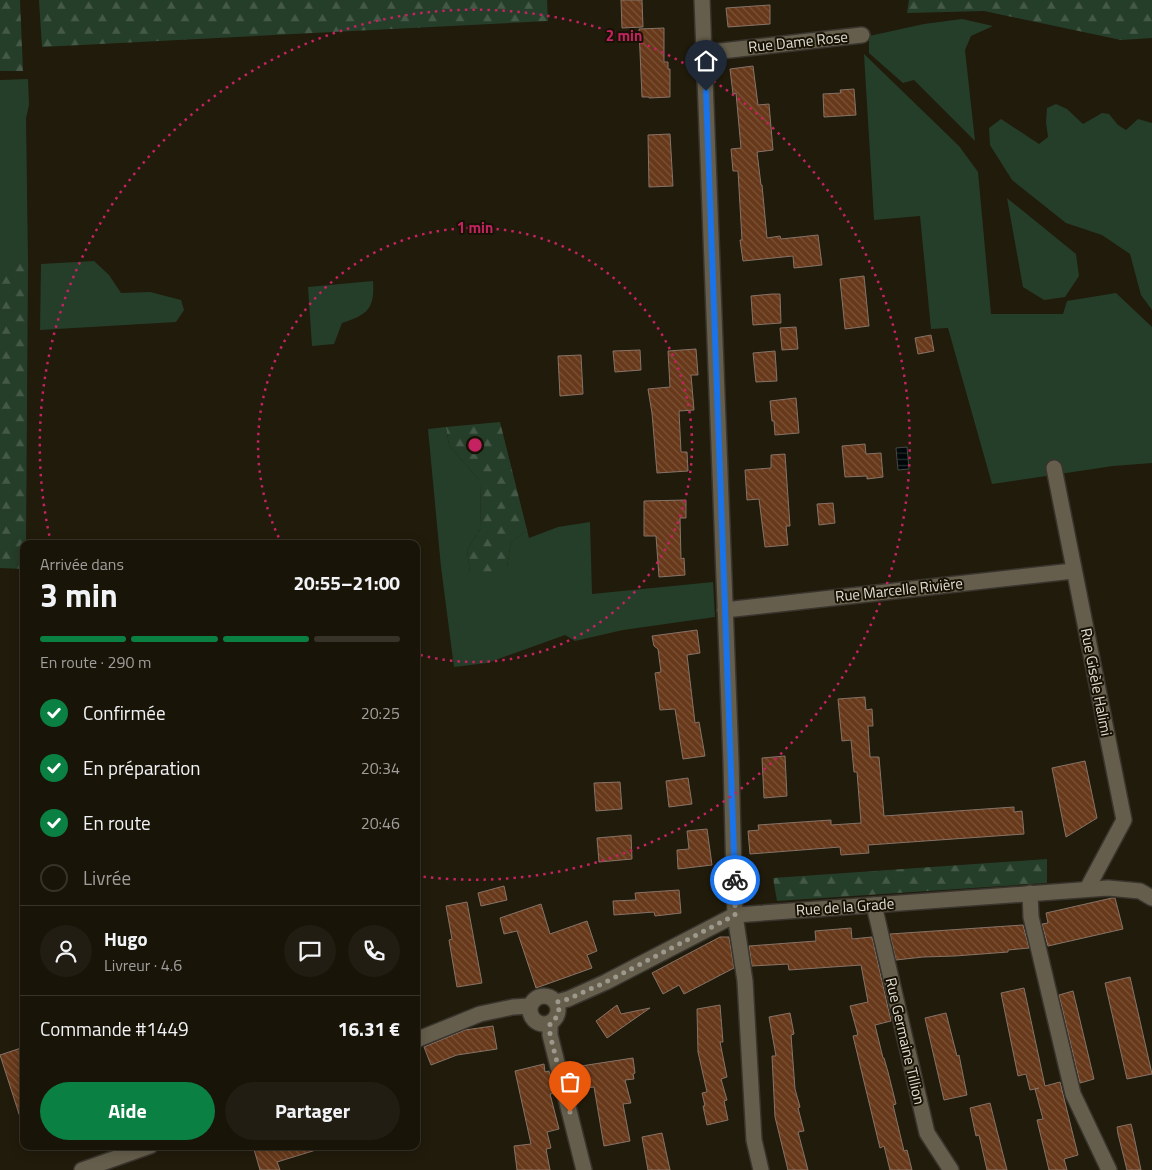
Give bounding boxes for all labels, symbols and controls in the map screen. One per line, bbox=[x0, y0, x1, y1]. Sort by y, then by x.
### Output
text: 2 min bbox=[606, 24, 642, 47]
street label: Rue Dame Rose bbox=[747, 25, 849, 58]
pin bbox=[685, 40, 727, 91]
icon: home bbox=[692, 47, 720, 75]
text: 1 min bbox=[457, 216, 493, 239]
centre of rings bbox=[466, 436, 484, 454]
text: Arrivée dans bbox=[40, 552, 124, 576]
text: 20:55–21:00 bbox=[293, 568, 400, 597]
text: 3 min bbox=[40, 571, 118, 619]
street label: Rue Marcelle Rivière bbox=[834, 571, 964, 608]
street label: Rue Gisèle Halimi bbox=[1075, 626, 1118, 738]
text: En route · 290 m bbox=[40, 650, 151, 674]
text: Confirmée bbox=[83, 698, 165, 727]
icon: check bbox=[40, 699, 68, 727]
text: 20:25 bbox=[361, 701, 400, 725]
text: En préparation bbox=[83, 753, 201, 782]
icon: check bbox=[40, 754, 68, 782]
text: 20:34 bbox=[361, 756, 400, 780]
text: En route bbox=[83, 808, 151, 837]
icon: check bbox=[40, 809, 68, 837]
text: 20:46 bbox=[361, 811, 400, 835]
courier bbox=[710, 855, 760, 905]
text: Livrée bbox=[83, 863, 131, 892]
icon: bike bbox=[721, 866, 749, 894]
street label: Rue de la Grade bbox=[795, 892, 895, 921]
text: Hugo bbox=[104, 924, 148, 953]
button: person bbox=[40, 925, 92, 977]
button: chat bbox=[284, 925, 336, 977]
button: phone bbox=[348, 925, 400, 977]
text: Livreur · 4.6 bbox=[104, 953, 182, 977]
street label: Rue Germaine Tillion bbox=[880, 975, 931, 1107]
text: Commande #1449 bbox=[40, 1014, 189, 1043]
text: 16.31 € bbox=[338, 1014, 400, 1043]
pin bbox=[549, 1061, 591, 1112]
icon: bag bbox=[556, 1068, 584, 1096]
button: Aide bbox=[40, 1082, 215, 1140]
button: Partager bbox=[225, 1082, 400, 1140]

